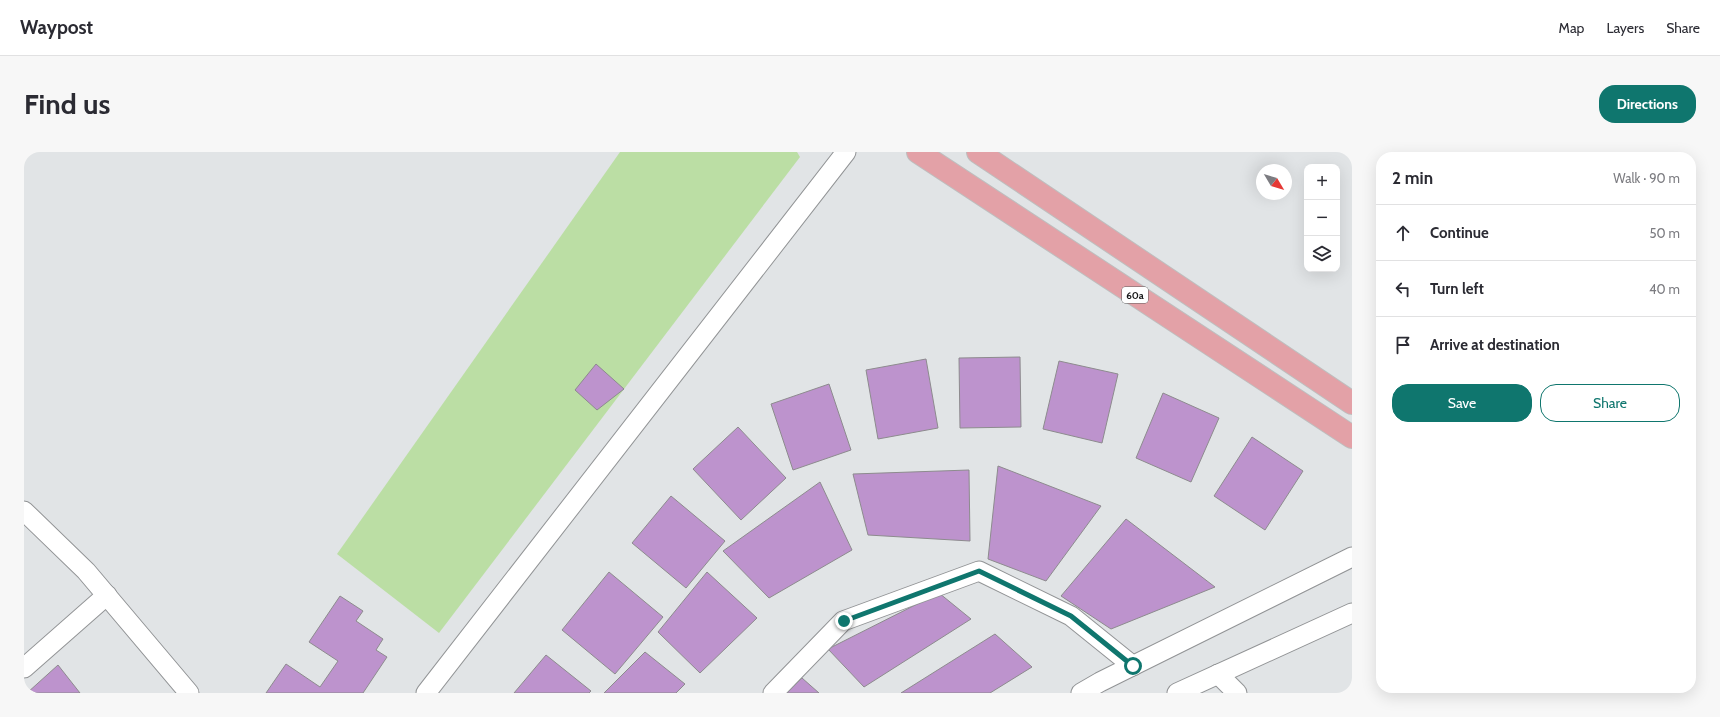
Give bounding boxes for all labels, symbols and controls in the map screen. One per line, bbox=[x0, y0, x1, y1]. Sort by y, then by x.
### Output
text: Waypost bbox=[20, 16, 93, 39]
text: Map bbox=[1559, 19, 1584, 37]
text: Layers bbox=[1606, 19, 1644, 37]
text: Share bbox=[1666, 19, 1700, 37]
button: Directions bbox=[1599, 85, 1696, 123]
text: Find us bbox=[24, 87, 110, 121]
north arrow bbox=[1256, 164, 1292, 200]
map controls bbox=[1304, 164, 1340, 272]
button: + bbox=[1304, 164, 1340, 200]
text: 2 min bbox=[1392, 168, 1433, 188]
text: Walk · 90 m bbox=[1613, 170, 1680, 186]
button: − bbox=[1304, 200, 1340, 236]
icon: ahead bbox=[1392, 222, 1414, 244]
text: Continue bbox=[1430, 224, 1489, 242]
text: 50 m bbox=[1650, 225, 1680, 241]
button: layers bbox=[1304, 236, 1340, 272]
icon: left bbox=[1392, 278, 1414, 300]
text: Turn left bbox=[1430, 280, 1484, 298]
text: 40 m bbox=[1649, 281, 1680, 297]
road number: 60a bbox=[1122, 287, 1148, 303]
icon: arrive bbox=[1392, 334, 1414, 356]
text: Arrive at destination bbox=[1430, 336, 1560, 354]
button: Save bbox=[1392, 384, 1532, 422]
button: Share bbox=[1540, 384, 1680, 422]
route end bbox=[835, 612, 853, 630]
route start bbox=[1124, 657, 1142, 675]

